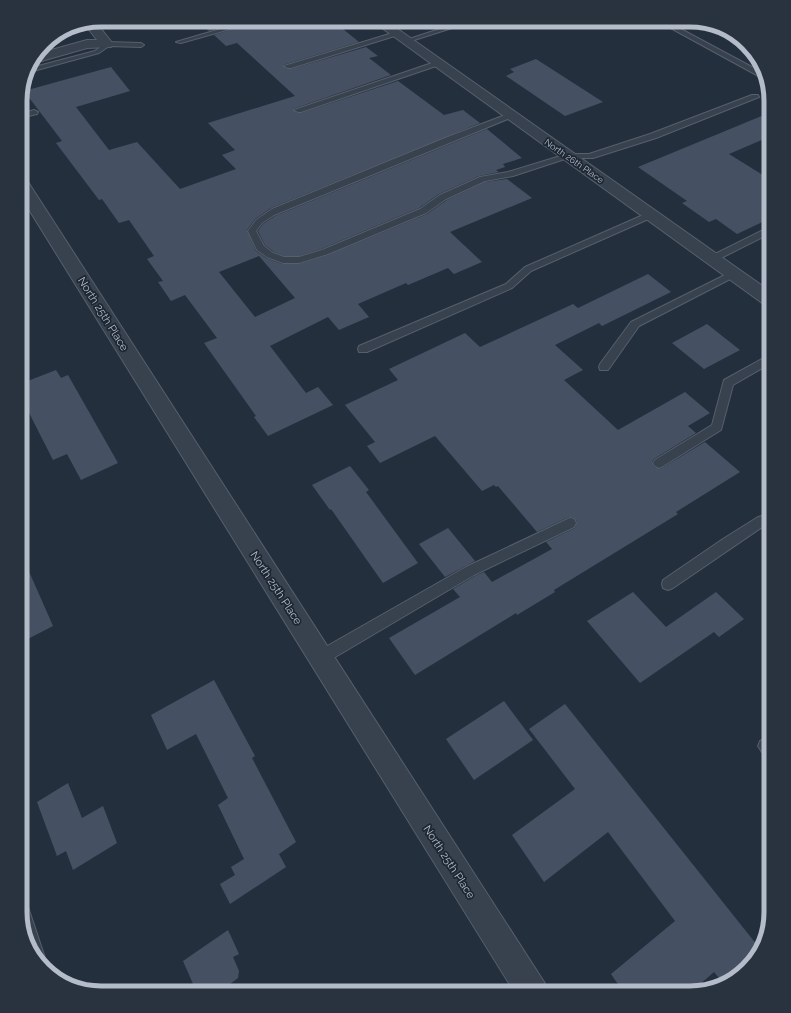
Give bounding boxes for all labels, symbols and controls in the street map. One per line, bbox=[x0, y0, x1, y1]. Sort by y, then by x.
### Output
street label: North 26th Place bbox=[543, 137, 606, 186]
street label: North 25th Place bbox=[75, 275, 131, 354]
street label: North 25th Place bbox=[248, 549, 305, 627]
street label: North 25th Place bbox=[421, 823, 478, 901]

